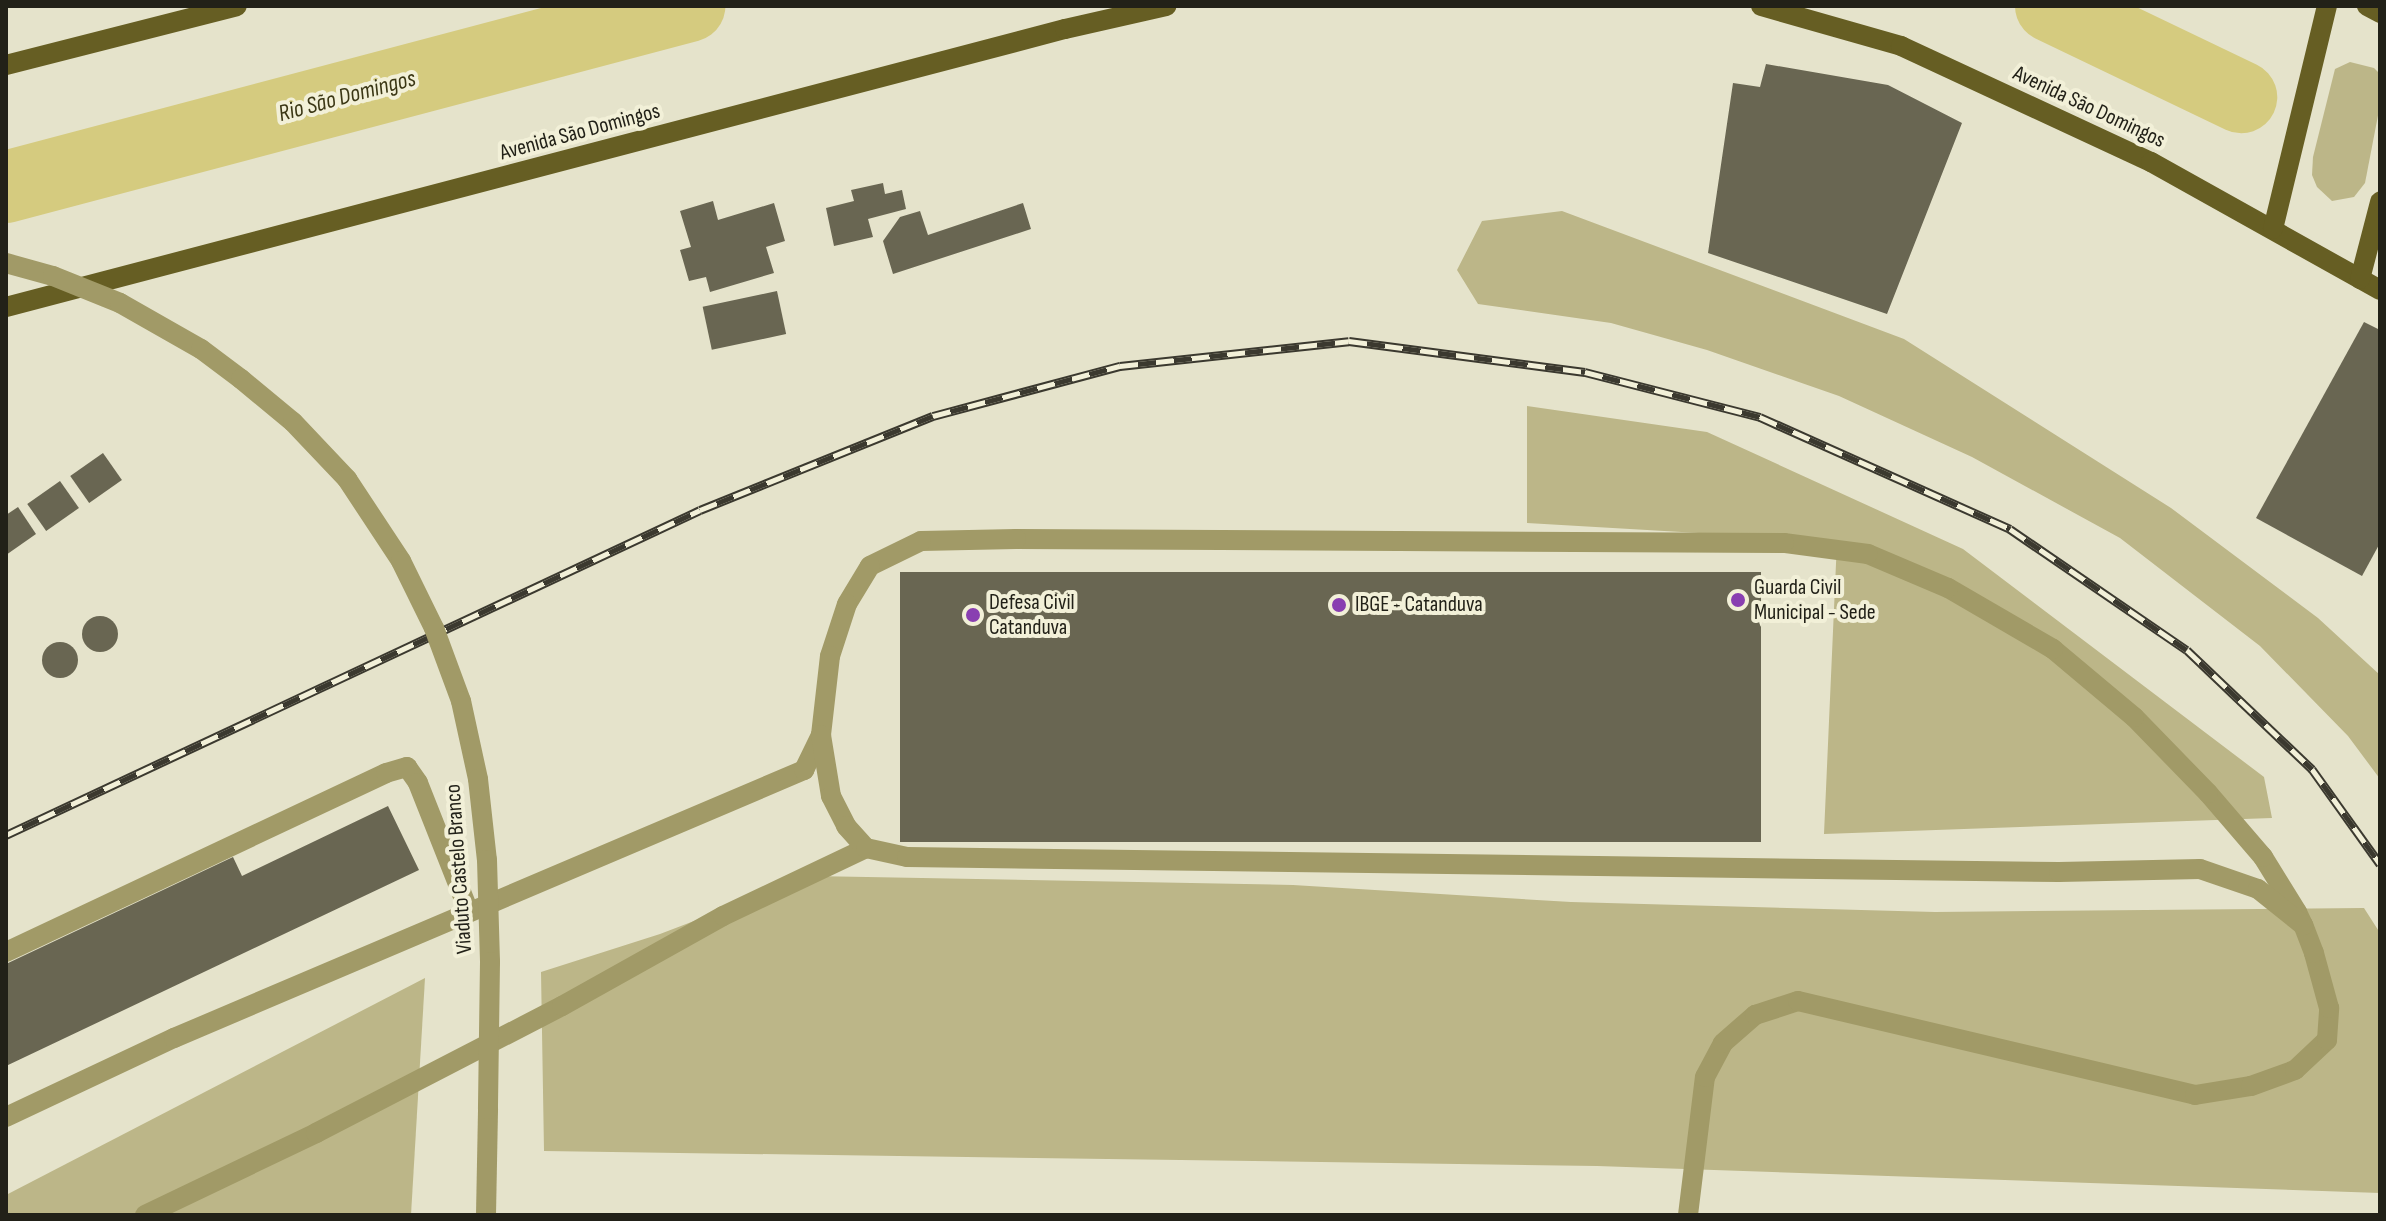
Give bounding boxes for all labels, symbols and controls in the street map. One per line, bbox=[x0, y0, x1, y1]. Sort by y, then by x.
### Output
street label: Avenida São Domingos bbox=[2009, 60, 2169, 154]
water label: Rio São Domingos bbox=[275, 64, 419, 128]
street label: Avenida São Domingos bbox=[497, 98, 663, 166]
place label: Guarda Civil Municipal - Sede bbox=[1754, 574, 1876, 626]
place label: Defesa Civil Catanduva bbox=[989, 589, 1075, 640]
marker: Guarda Civil Municipal - Sede bbox=[1729, 591, 1747, 609]
place label: IBGE - Catanduva bbox=[1355, 592, 1483, 618]
marker: IBGE - Catanduva bbox=[1330, 596, 1348, 614]
marker: Defesa Civil Catanduva bbox=[964, 606, 982, 624]
street label: Viaduto Castelo Branco bbox=[440, 783, 478, 955]

